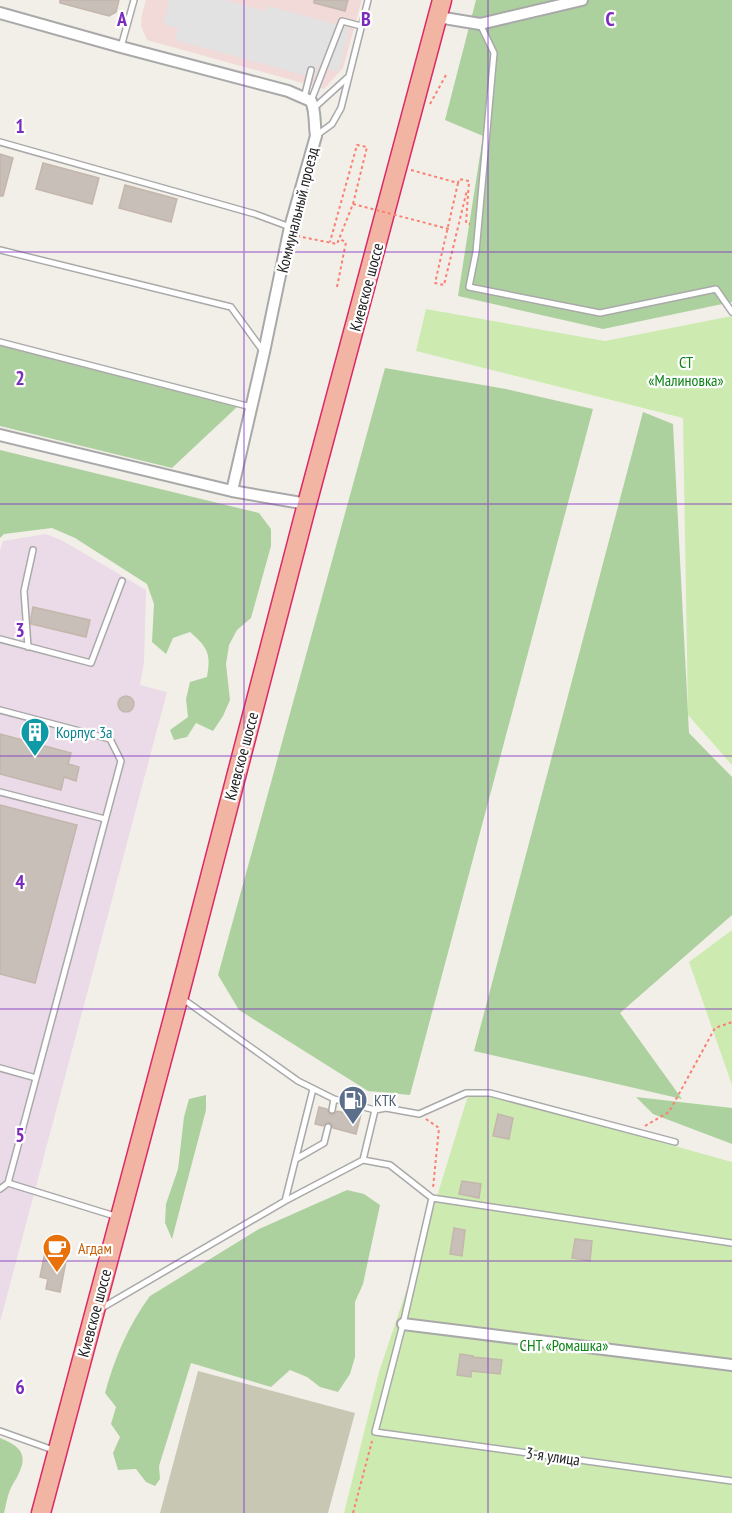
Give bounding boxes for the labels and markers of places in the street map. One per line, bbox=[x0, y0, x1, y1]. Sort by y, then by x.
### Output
building icon: Корпус 3a bbox=[19, 716, 51, 758]
place label: Корпус 3a bbox=[56, 722, 113, 742]
fuel station icon: КТК bbox=[337, 1084, 369, 1126]
place label: КТК bbox=[374, 1090, 397, 1110]
cafe icon: Агдам bbox=[41, 1232, 73, 1274]
place label: Агдам bbox=[78, 1238, 112, 1258]

